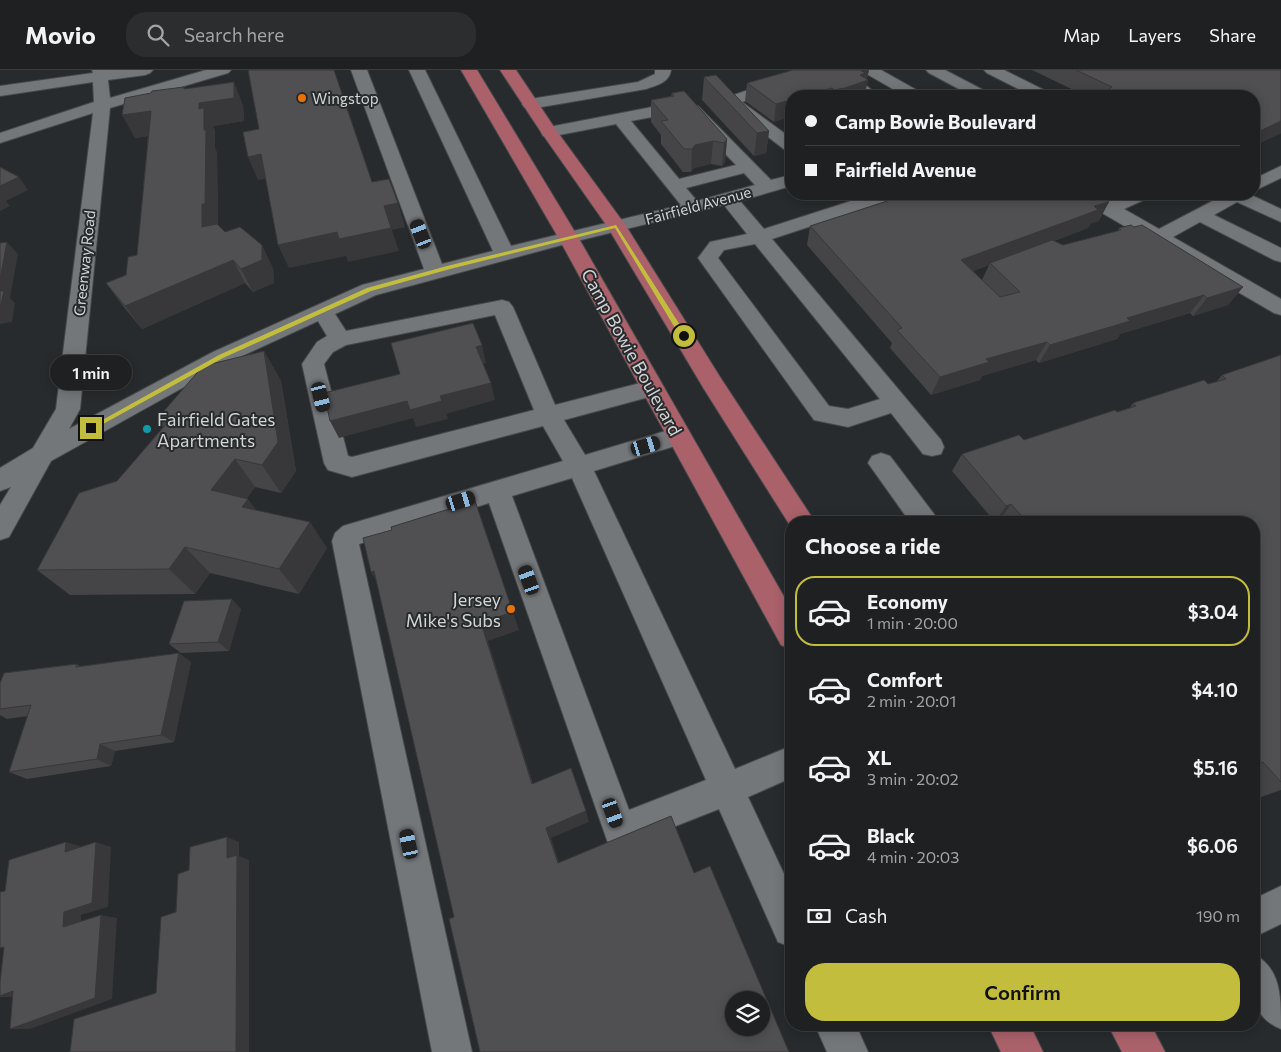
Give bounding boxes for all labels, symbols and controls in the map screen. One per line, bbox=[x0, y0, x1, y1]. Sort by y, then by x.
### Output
search box bbox=[126, 12, 476, 57]
text: Movio bbox=[25, 20, 96, 49]
icon: search bbox=[144, 21, 172, 49]
text: Search here bbox=[184, 23, 284, 46]
text: Map bbox=[1063, 24, 1100, 46]
text: Layers bbox=[1128, 24, 1181, 46]
text: Share bbox=[1209, 24, 1256, 46]
place label: Wingstop bbox=[312, 89, 379, 107]
marker: Wingstop bbox=[296, 92, 308, 104]
text: Camp Bowie Boulevard bbox=[835, 110, 1036, 133]
text: Fairfield Avenue bbox=[835, 158, 976, 181]
street label: Fairfield Avenue bbox=[643, 182, 753, 228]
street label: Greenway Road bbox=[69, 209, 99, 317]
car bbox=[408, 217, 433, 251]
street label: Camp Bowie Boulevard bbox=[577, 265, 687, 439]
route start bbox=[673, 325, 695, 347]
callout: 1 min bbox=[50, 356, 132, 390]
text: 1 min bbox=[72, 363, 110, 382]
car bbox=[310, 381, 331, 413]
place label: Fairfield Gates Apartments bbox=[157, 408, 275, 451]
route end bbox=[80, 417, 102, 439]
marker: Fairfield Gates Apartments bbox=[141, 423, 153, 435]
car bbox=[629, 434, 662, 458]
car bbox=[444, 489, 477, 513]
text: Choose a ride bbox=[805, 532, 940, 559]
car bbox=[516, 563, 541, 597]
place label: Jersey Mike's Subs bbox=[406, 588, 501, 631]
icon: car bbox=[807, 589, 852, 634]
text: Economy bbox=[867, 590, 948, 613]
text: $3.04 bbox=[1188, 600, 1238, 623]
marker: Jersey Mike's Subs bbox=[505, 603, 517, 615]
text: 1 min · 20:00 bbox=[867, 613, 958, 632]
icon: car bbox=[807, 667, 852, 712]
text: Comfort bbox=[867, 668, 943, 691]
text: $4.10 bbox=[1191, 678, 1238, 701]
text: 2 min · 20:01 bbox=[867, 691, 956, 710]
icon: car bbox=[807, 745, 852, 790]
text: XL bbox=[867, 746, 892, 769]
text: $5.16 bbox=[1193, 756, 1238, 779]
text: 3 min · 20:02 bbox=[867, 769, 959, 788]
car bbox=[600, 796, 625, 830]
icon: car bbox=[807, 823, 852, 868]
text: Black bbox=[867, 824, 915, 847]
car bbox=[398, 828, 419, 860]
text: $6.06 bbox=[1187, 834, 1238, 857]
text: 4 min · 20:03 bbox=[867, 847, 959, 866]
icon: cash bbox=[805, 902, 833, 930]
text: Cash bbox=[845, 904, 887, 927]
text: 190 m bbox=[1196, 906, 1240, 925]
button: Confirm bbox=[805, 963, 1240, 1021]
map controls bbox=[725, 991, 770, 1036]
button: layers bbox=[725, 991, 770, 1036]

